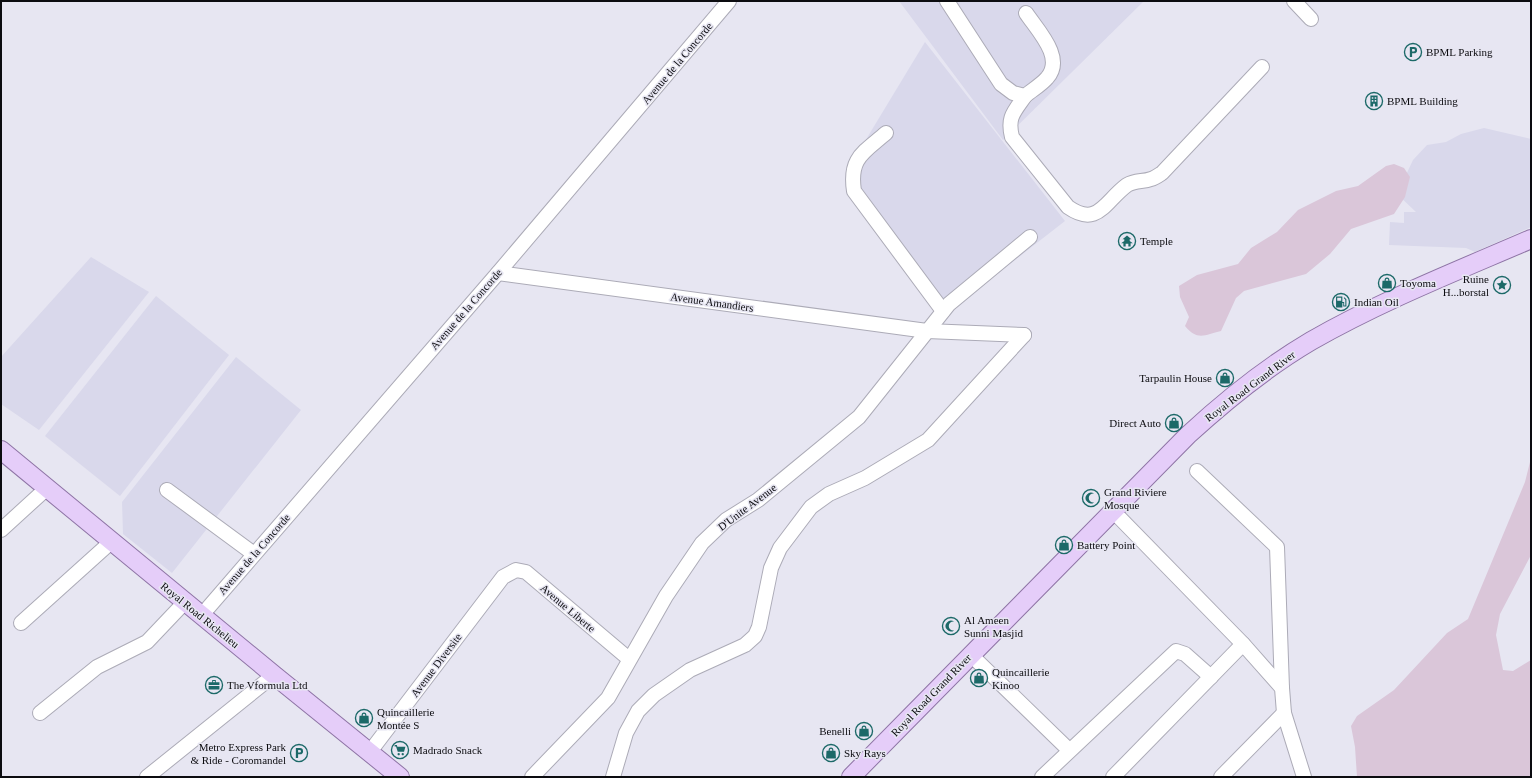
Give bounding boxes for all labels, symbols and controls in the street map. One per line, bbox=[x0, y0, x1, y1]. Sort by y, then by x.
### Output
street label: Avenue de la Concorde bbox=[639, 20, 715, 106]
parking icon: BPML Parking bbox=[1403, 42, 1423, 62]
place label: BPML Parking bbox=[1426, 46, 1493, 58]
building icon: BPML Building bbox=[1364, 91, 1384, 111]
place label: BPML Building bbox=[1387, 95, 1458, 107]
temple icon: Temple bbox=[1117, 231, 1137, 251]
place label: Temple bbox=[1140, 235, 1173, 247]
street label: Avenue de la Concorde bbox=[428, 266, 504, 352]
shop icon: Toyoma bbox=[1377, 273, 1397, 293]
place label: Ruine H...borstal bbox=[1443, 273, 1489, 298]
place icon: Ruine H...borstal bbox=[1492, 275, 1512, 295]
place label: Toyoma bbox=[1400, 277, 1436, 289]
street label: Avenue Amandiers bbox=[670, 290, 754, 314]
fuel station icon: Indian Oil bbox=[1331, 292, 1351, 312]
place label: Indian Oil bbox=[1354, 296, 1399, 308]
street label: Royal Road Grand River bbox=[1203, 348, 1298, 424]
shop icon: Tarpaulin House bbox=[1215, 368, 1235, 388]
place label: Tarpaulin House bbox=[1139, 372, 1212, 384]
shop icon: Direct Auto bbox=[1164, 413, 1184, 433]
place label: Direct Auto bbox=[1109, 417, 1161, 429]
street label: D'Unite Avenue bbox=[715, 481, 779, 533]
place label: Grand Riviere Mosque bbox=[1104, 486, 1167, 511]
mosque icon: Grand Riviere Mosque bbox=[1081, 488, 1101, 508]
street label: Avenue de la Concorde bbox=[216, 511, 292, 597]
shop icon: Battery Point bbox=[1054, 535, 1074, 555]
place label: Battery Point bbox=[1077, 539, 1135, 551]
street label: Royal Road Richelieu bbox=[158, 580, 242, 651]
street label: Avenue Liberte bbox=[538, 582, 598, 634]
place label: Al Ameen Sunni Masjid bbox=[964, 614, 1023, 639]
mosque icon: Al Ameen Sunni Masjid bbox=[941, 616, 961, 636]
street label: Avenue Diversite bbox=[408, 631, 464, 699]
street label: Royal Road Grand River bbox=[889, 651, 974, 739]
place label: Quincaillerie Kinoo bbox=[992, 666, 1050, 691]
shop icon: Quincaillerie Kinoo bbox=[969, 668, 989, 688]
office icon: The Vformula Ltd bbox=[204, 675, 224, 695]
place label: The Vformula Ltd bbox=[227, 679, 308, 691]
place label: Quincaillerie Montée S bbox=[377, 706, 435, 731]
shop icon: Quincaillerie Montée S bbox=[354, 708, 374, 728]
shop icon: Benelli bbox=[854, 721, 874, 741]
place label: Benelli bbox=[819, 725, 851, 737]
supermarket icon: Madrado Snack bbox=[390, 740, 410, 760]
place label: Metro Express Park & Ride - Coromandel bbox=[190, 741, 286, 766]
parking icon: Metro Express Park & Ride - Coromandel bbox=[289, 743, 309, 763]
shop icon: Sky Rays bbox=[821, 743, 841, 763]
place label: Madrado Snack bbox=[413, 744, 483, 756]
place label: Sky Rays bbox=[844, 747, 886, 759]

